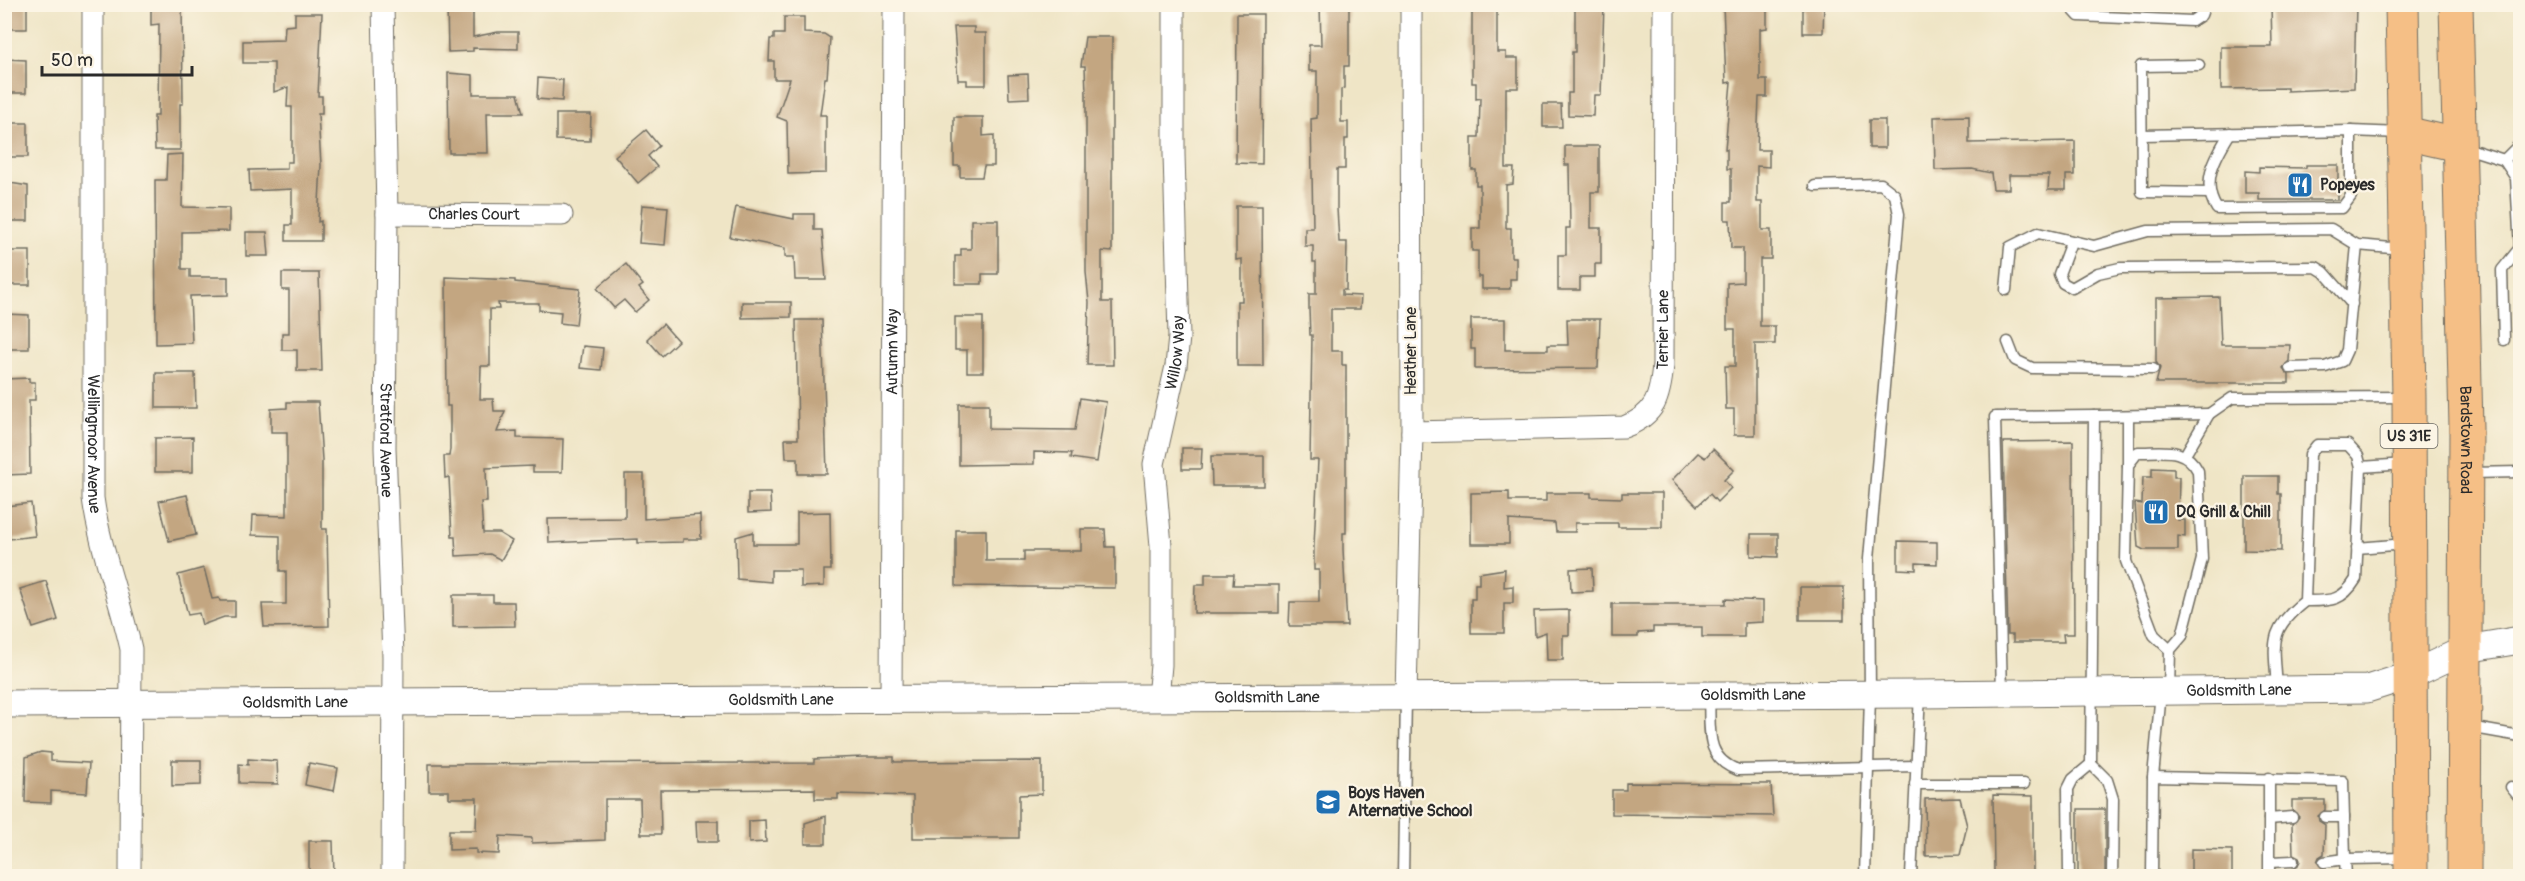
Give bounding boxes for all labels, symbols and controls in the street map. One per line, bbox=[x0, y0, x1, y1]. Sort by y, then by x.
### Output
scale bar bbox=[42, 39, 192, 77]
text: 50 m bbox=[51, 49, 93, 72]
restaurant icon: Popeyes bbox=[2285, 170, 2315, 200]
place label: Popeyes bbox=[2320, 175, 2376, 195]
street label: Charles Court bbox=[428, 204, 520, 225]
street label: Terrier Lane bbox=[1653, 290, 1673, 371]
street label: Heather Lane bbox=[1401, 307, 1421, 395]
street label: Autumn Way bbox=[882, 309, 903, 395]
street label: Willow Way bbox=[1161, 315, 1189, 392]
street label: Wellingmoor Avenue bbox=[83, 375, 105, 515]
street label: Stratford Avenue bbox=[375, 382, 397, 498]
street label: Bardstown Road bbox=[2455, 385, 2476, 494]
road number: US 31E bbox=[2380, 424, 2438, 448]
restaurant icon: DQ Grill & Chill bbox=[2141, 497, 2171, 527]
place label: DQ Grill & Chill bbox=[2176, 502, 2271, 522]
street label: Goldsmith Lane bbox=[2186, 680, 2292, 701]
street label: Goldsmith Lane bbox=[1700, 685, 1806, 705]
street label: Goldsmith Lane bbox=[1214, 687, 1320, 708]
street label: Goldsmith Lane bbox=[728, 690, 834, 710]
street label: Goldsmith Lane bbox=[242, 692, 348, 713]
place label: Boys Haven Alternative School bbox=[1348, 783, 1473, 821]
school or university icon: Boys Haven Alternative School bbox=[1313, 787, 1343, 817]

